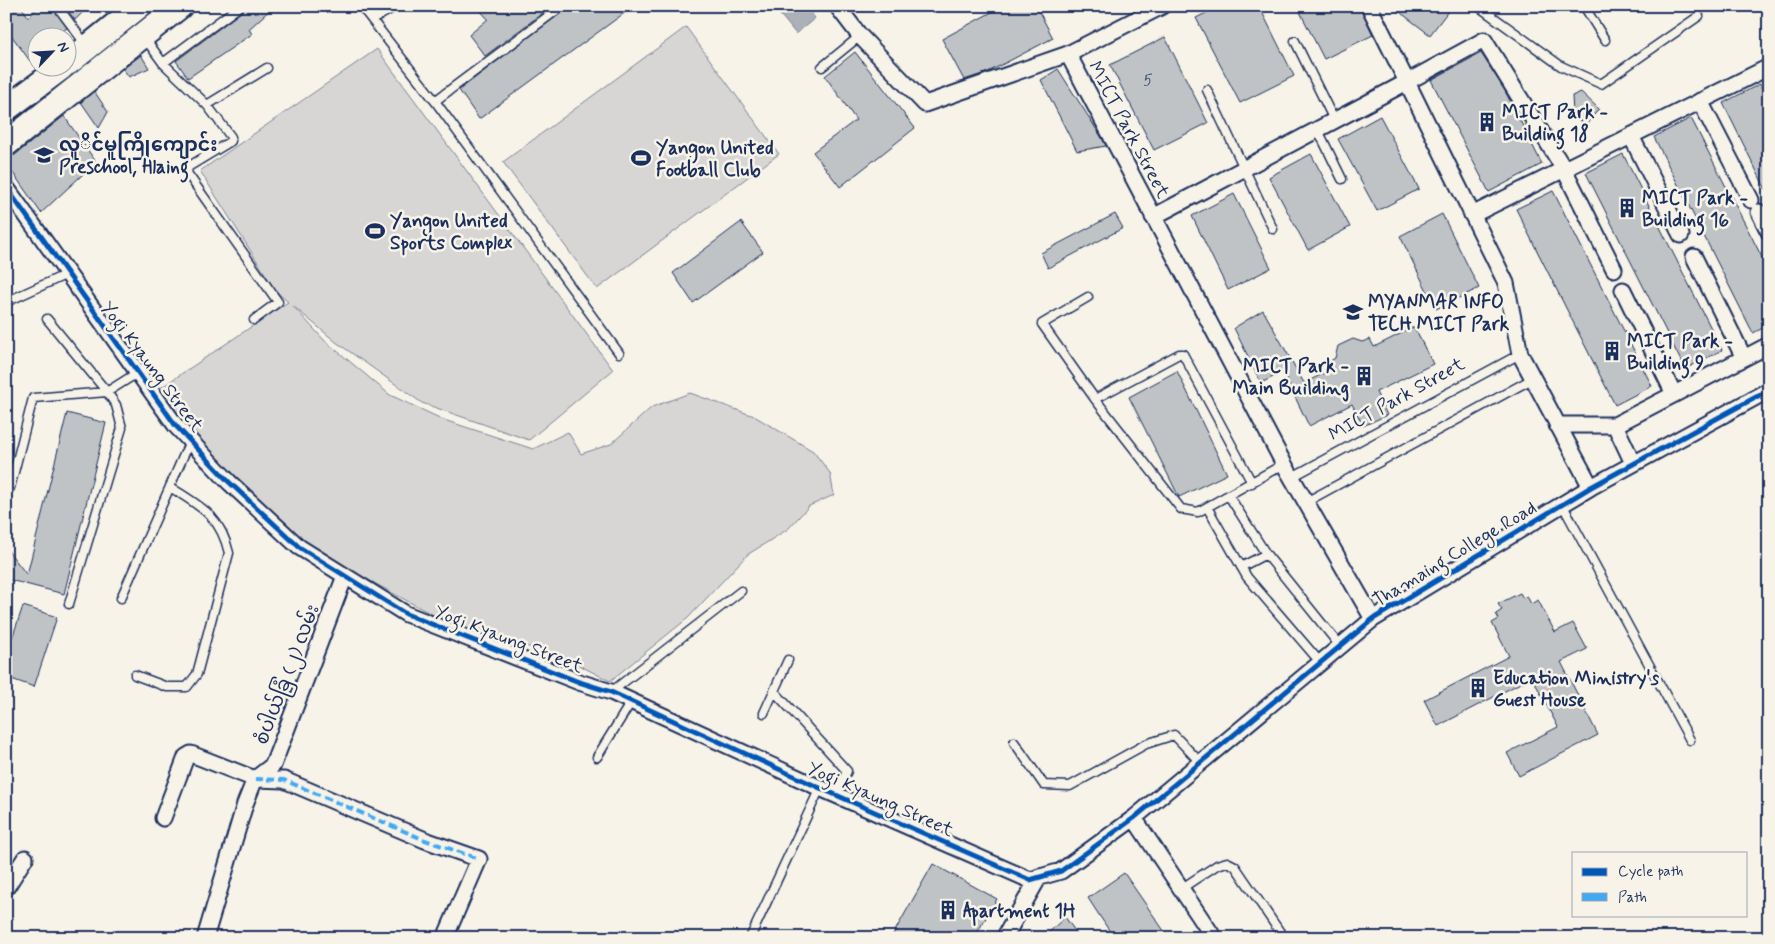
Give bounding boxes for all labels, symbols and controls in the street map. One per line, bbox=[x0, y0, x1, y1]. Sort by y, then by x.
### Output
north arrow bbox=[28, 28, 78, 78]
text: N bbox=[53, 39, 73, 55]
street label: MICT Park Street bbox=[1082, 57, 1175, 203]
house number: 5 bbox=[1143, 70, 1153, 91]
place label: MICT Park - Building 18 bbox=[1502, 100, 1608, 150]
building icon: MICT Park - Building 18 bbox=[1476, 111, 1498, 133]
place label: လှုိင်မူကြိုကျောင်း Preschool, Hlaing bbox=[59, 131, 218, 183]
place label: Yangon United Football Club bbox=[656, 136, 774, 183]
school or university icon: လှုိင်မူကြိုကျောင်း Preschool, Hlaing bbox=[33, 144, 55, 166]
sports icon: Yangon United Football Club bbox=[630, 147, 652, 169]
place label: MICT Park - Building 16 bbox=[1642, 186, 1748, 236]
building icon: MICT Park - Building 16 bbox=[1616, 197, 1638, 219]
place label: Yangon United Sports Complex bbox=[390, 209, 513, 256]
sports icon: Yangon United Sports Complex bbox=[364, 220, 386, 242]
place label: MYANMAR INFO TECH MICT Park bbox=[1368, 290, 1510, 337]
street label: Yogi Kyaung Street bbox=[92, 296, 209, 439]
school or university icon: MYANMAR INFO TECH MICT Park bbox=[1342, 301, 1364, 323]
place label: MICT Park - Building 9 bbox=[1627, 329, 1733, 379]
building icon: MICT Park - Building 9 bbox=[1601, 340, 1623, 362]
street label: MICT Park Street bbox=[1324, 352, 1469, 447]
place label: MICT Park - Main Building bbox=[1232, 354, 1349, 402]
building icon: MICT Park - Main Building bbox=[1353, 365, 1375, 387]
street label: Thamaing College Road bbox=[1368, 495, 1543, 616]
street label: Yogi Kyaung Street bbox=[429, 599, 587, 682]
street label: စံပါယ်ခြံ (၂) လမ်း bbox=[246, 600, 327, 749]
place label: Education Ministry's Guest House bbox=[1493, 666, 1660, 713]
building icon: Education Ministry's Guest House bbox=[1467, 677, 1489, 699]
street label: Yogi Kyaung Street bbox=[802, 756, 957, 846]
legend bbox=[1572, 852, 1748, 916]
text: Cycle path bbox=[1618, 862, 1683, 882]
text: Path bbox=[1618, 888, 1647, 908]
building icon: Apartment 1H bbox=[937, 899, 959, 921]
place label: Apartment 1H bbox=[963, 899, 1075, 926]

